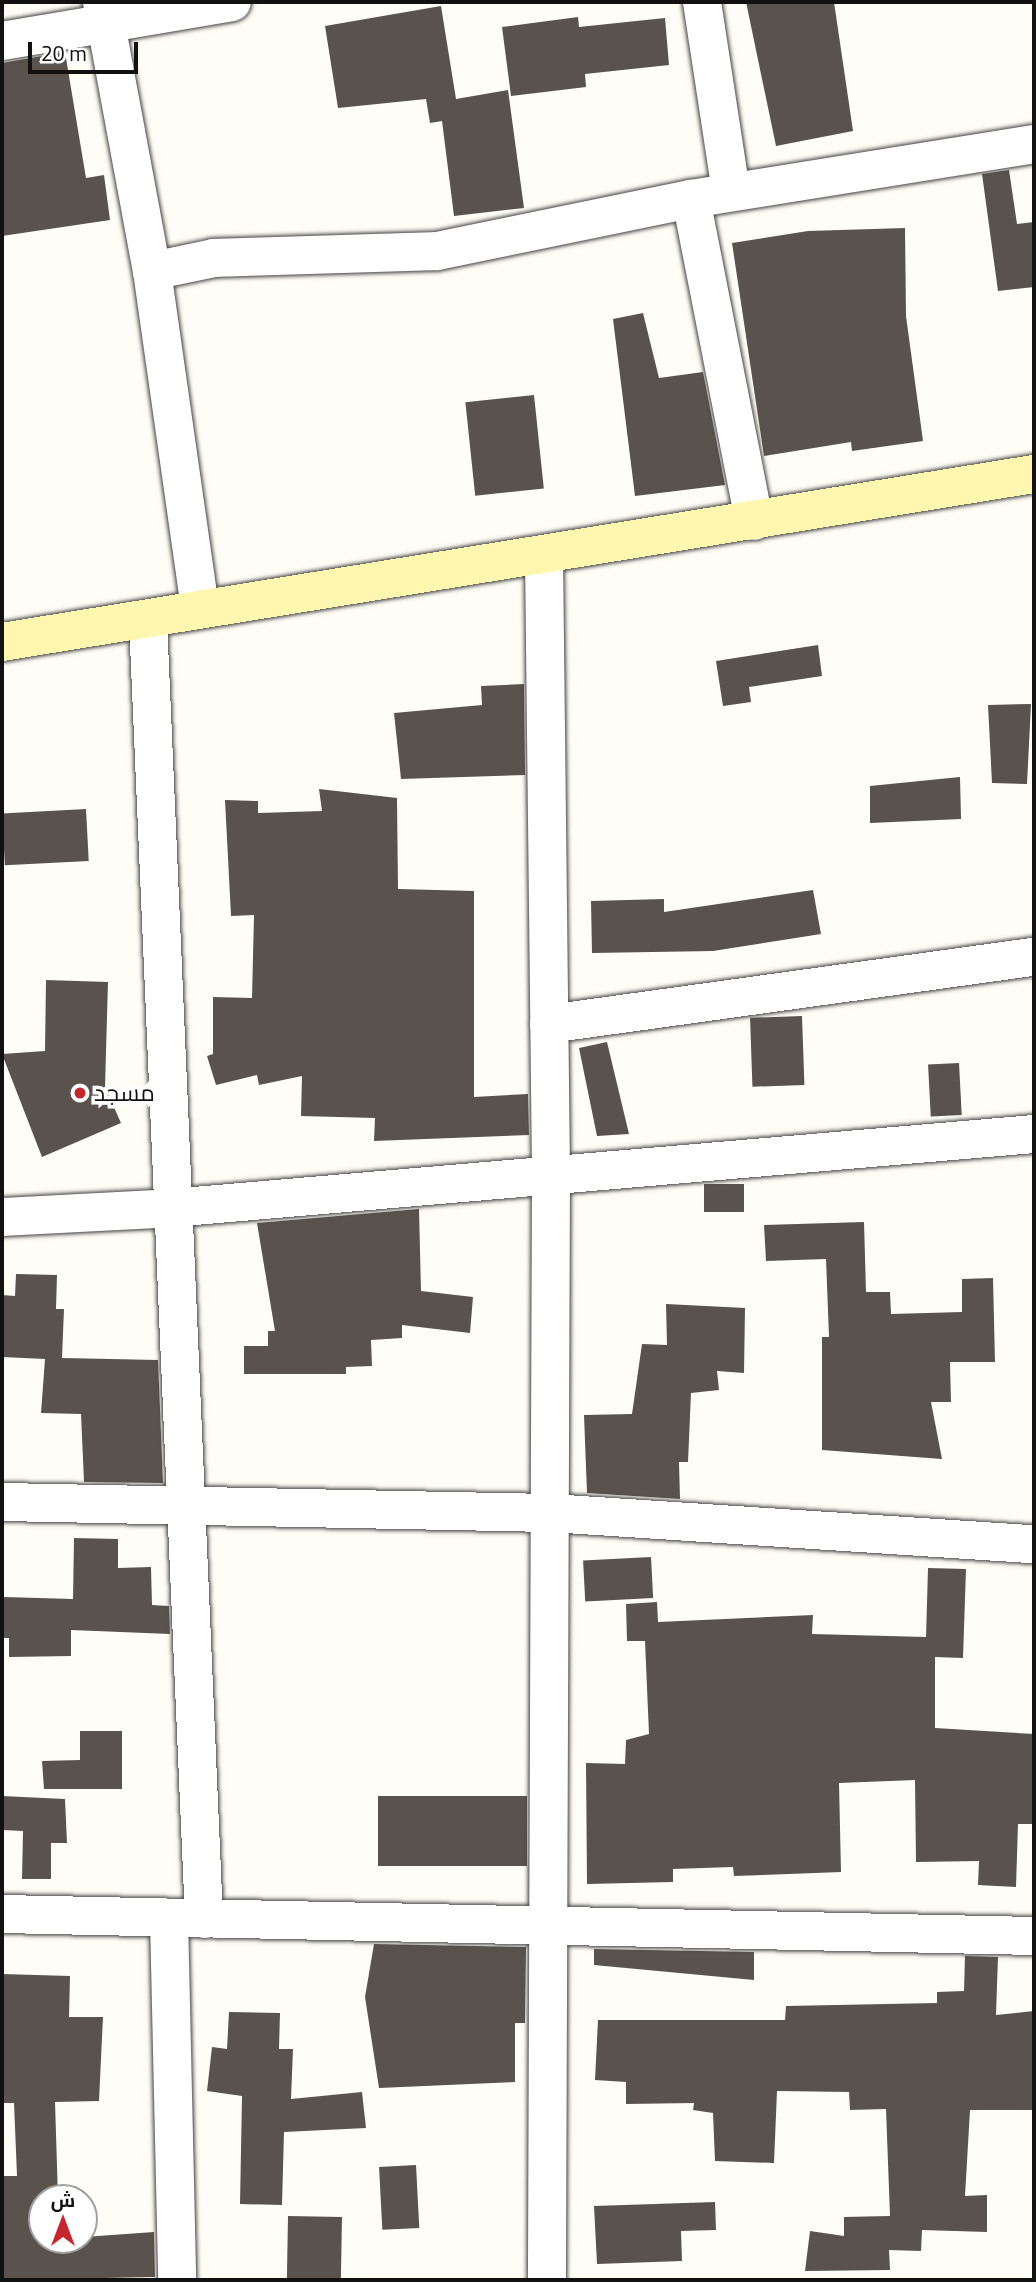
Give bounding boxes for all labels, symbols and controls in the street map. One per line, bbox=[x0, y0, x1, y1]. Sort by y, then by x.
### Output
scale bar bbox=[32, 28, 142, 72]
text: 20 m bbox=[41, 34, 87, 73]
place label: مسجد bbox=[94, 1079, 155, 1107]
marker: مسجد bbox=[72, 1085, 88, 1101]
text: ش bbox=[51, 2182, 75, 2218]
north arrow bbox=[28, 2184, 98, 2254]

